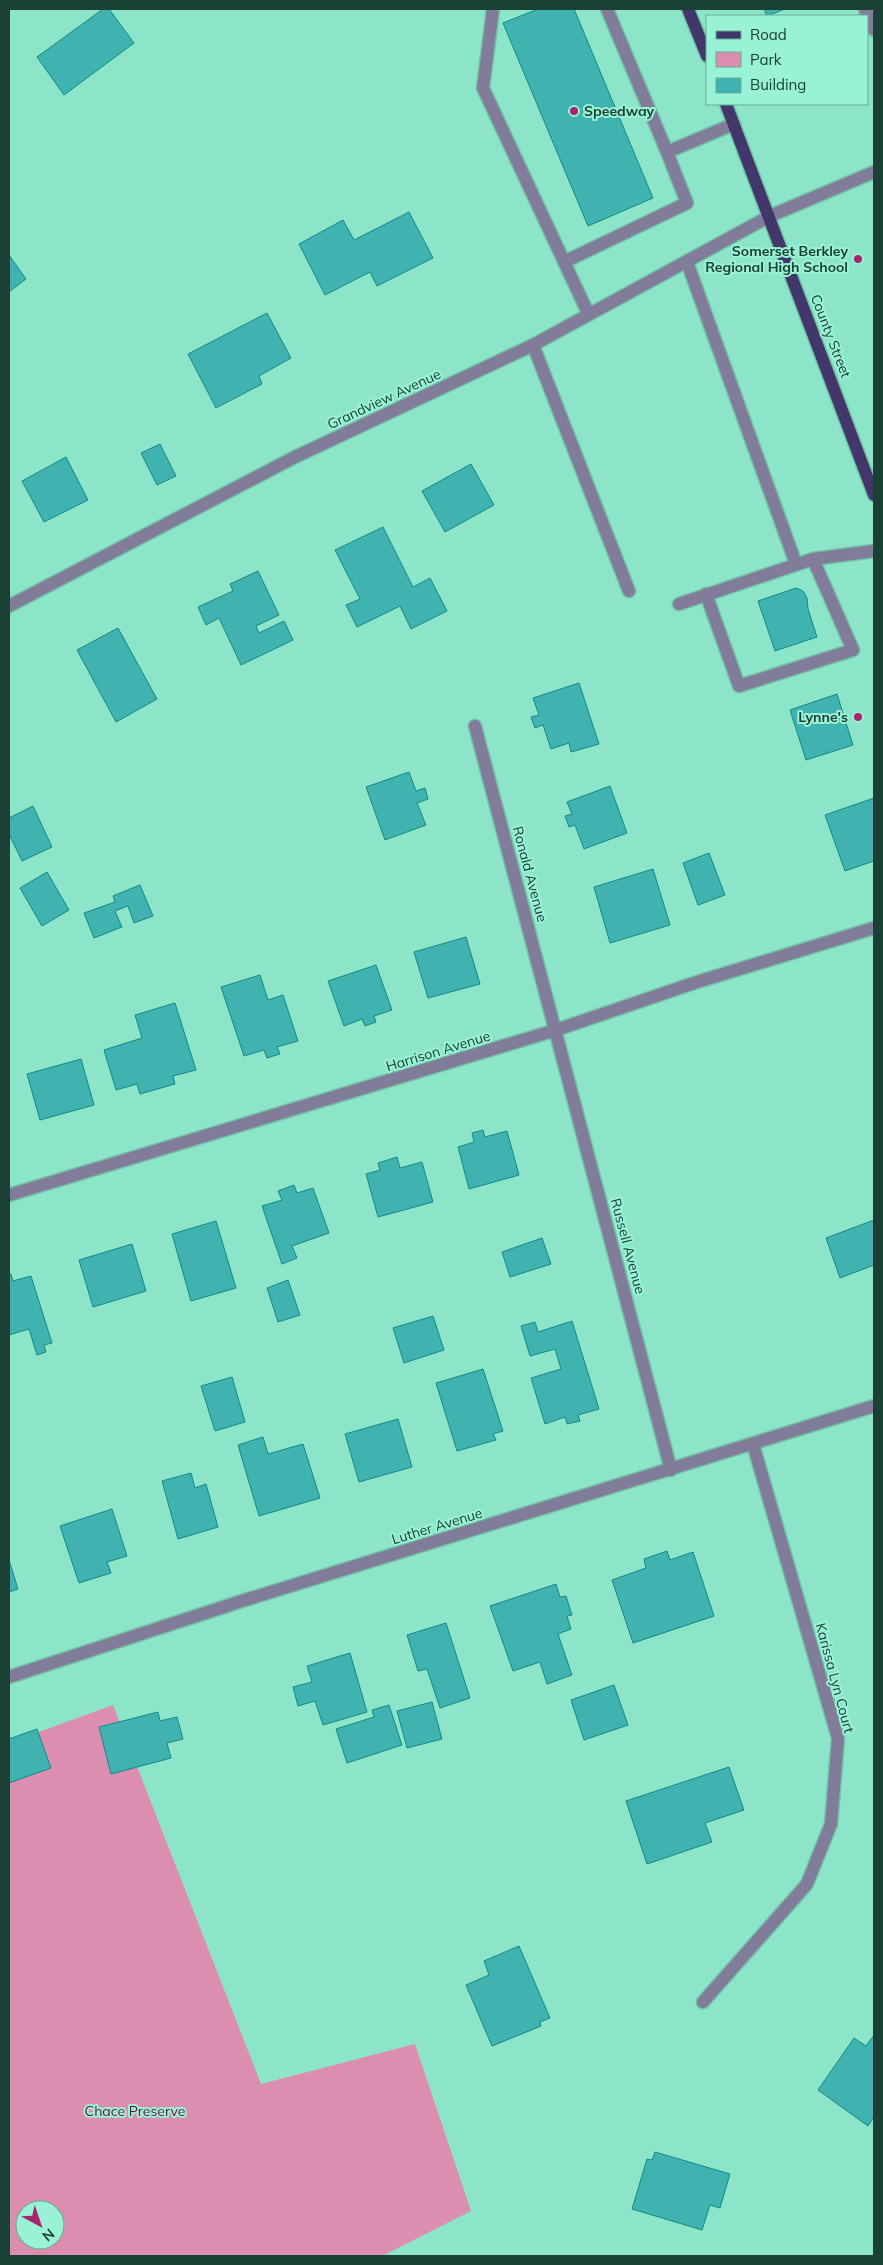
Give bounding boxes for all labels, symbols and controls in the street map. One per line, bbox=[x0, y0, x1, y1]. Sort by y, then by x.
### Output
legend bbox=[706, 15, 868, 105]
text: Road bbox=[750, 25, 787, 44]
text: Park bbox=[750, 50, 782, 69]
text: Building bbox=[750, 75, 806, 94]
place label: Speedway bbox=[584, 102, 655, 120]
marker: Speedway bbox=[568, 105, 580, 117]
place label: Somerset Berkley Regional High School bbox=[705, 242, 848, 276]
marker: Somerset Berkley Regional High School bbox=[852, 253, 864, 265]
street label: County Street bbox=[807, 292, 855, 380]
street label: Grandview Avenue bbox=[324, 365, 444, 433]
place label: Lynne's bbox=[798, 708, 848, 726]
marker: Lynne's bbox=[852, 711, 864, 723]
street label: Ronald Avenue bbox=[509, 824, 551, 924]
street label: Harrison Avenue bbox=[384, 1027, 492, 1075]
street label: Russell Avenue bbox=[607, 1196, 649, 1296]
street label: Luther Avenue bbox=[390, 1504, 484, 1548]
street label: Karissa Lyn Court bbox=[812, 1621, 858, 1735]
park label: Chace Preserve bbox=[85, 2102, 185, 2120]
north arrow bbox=[15, 2200, 65, 2250]
text: N bbox=[39, 2225, 58, 2245]

